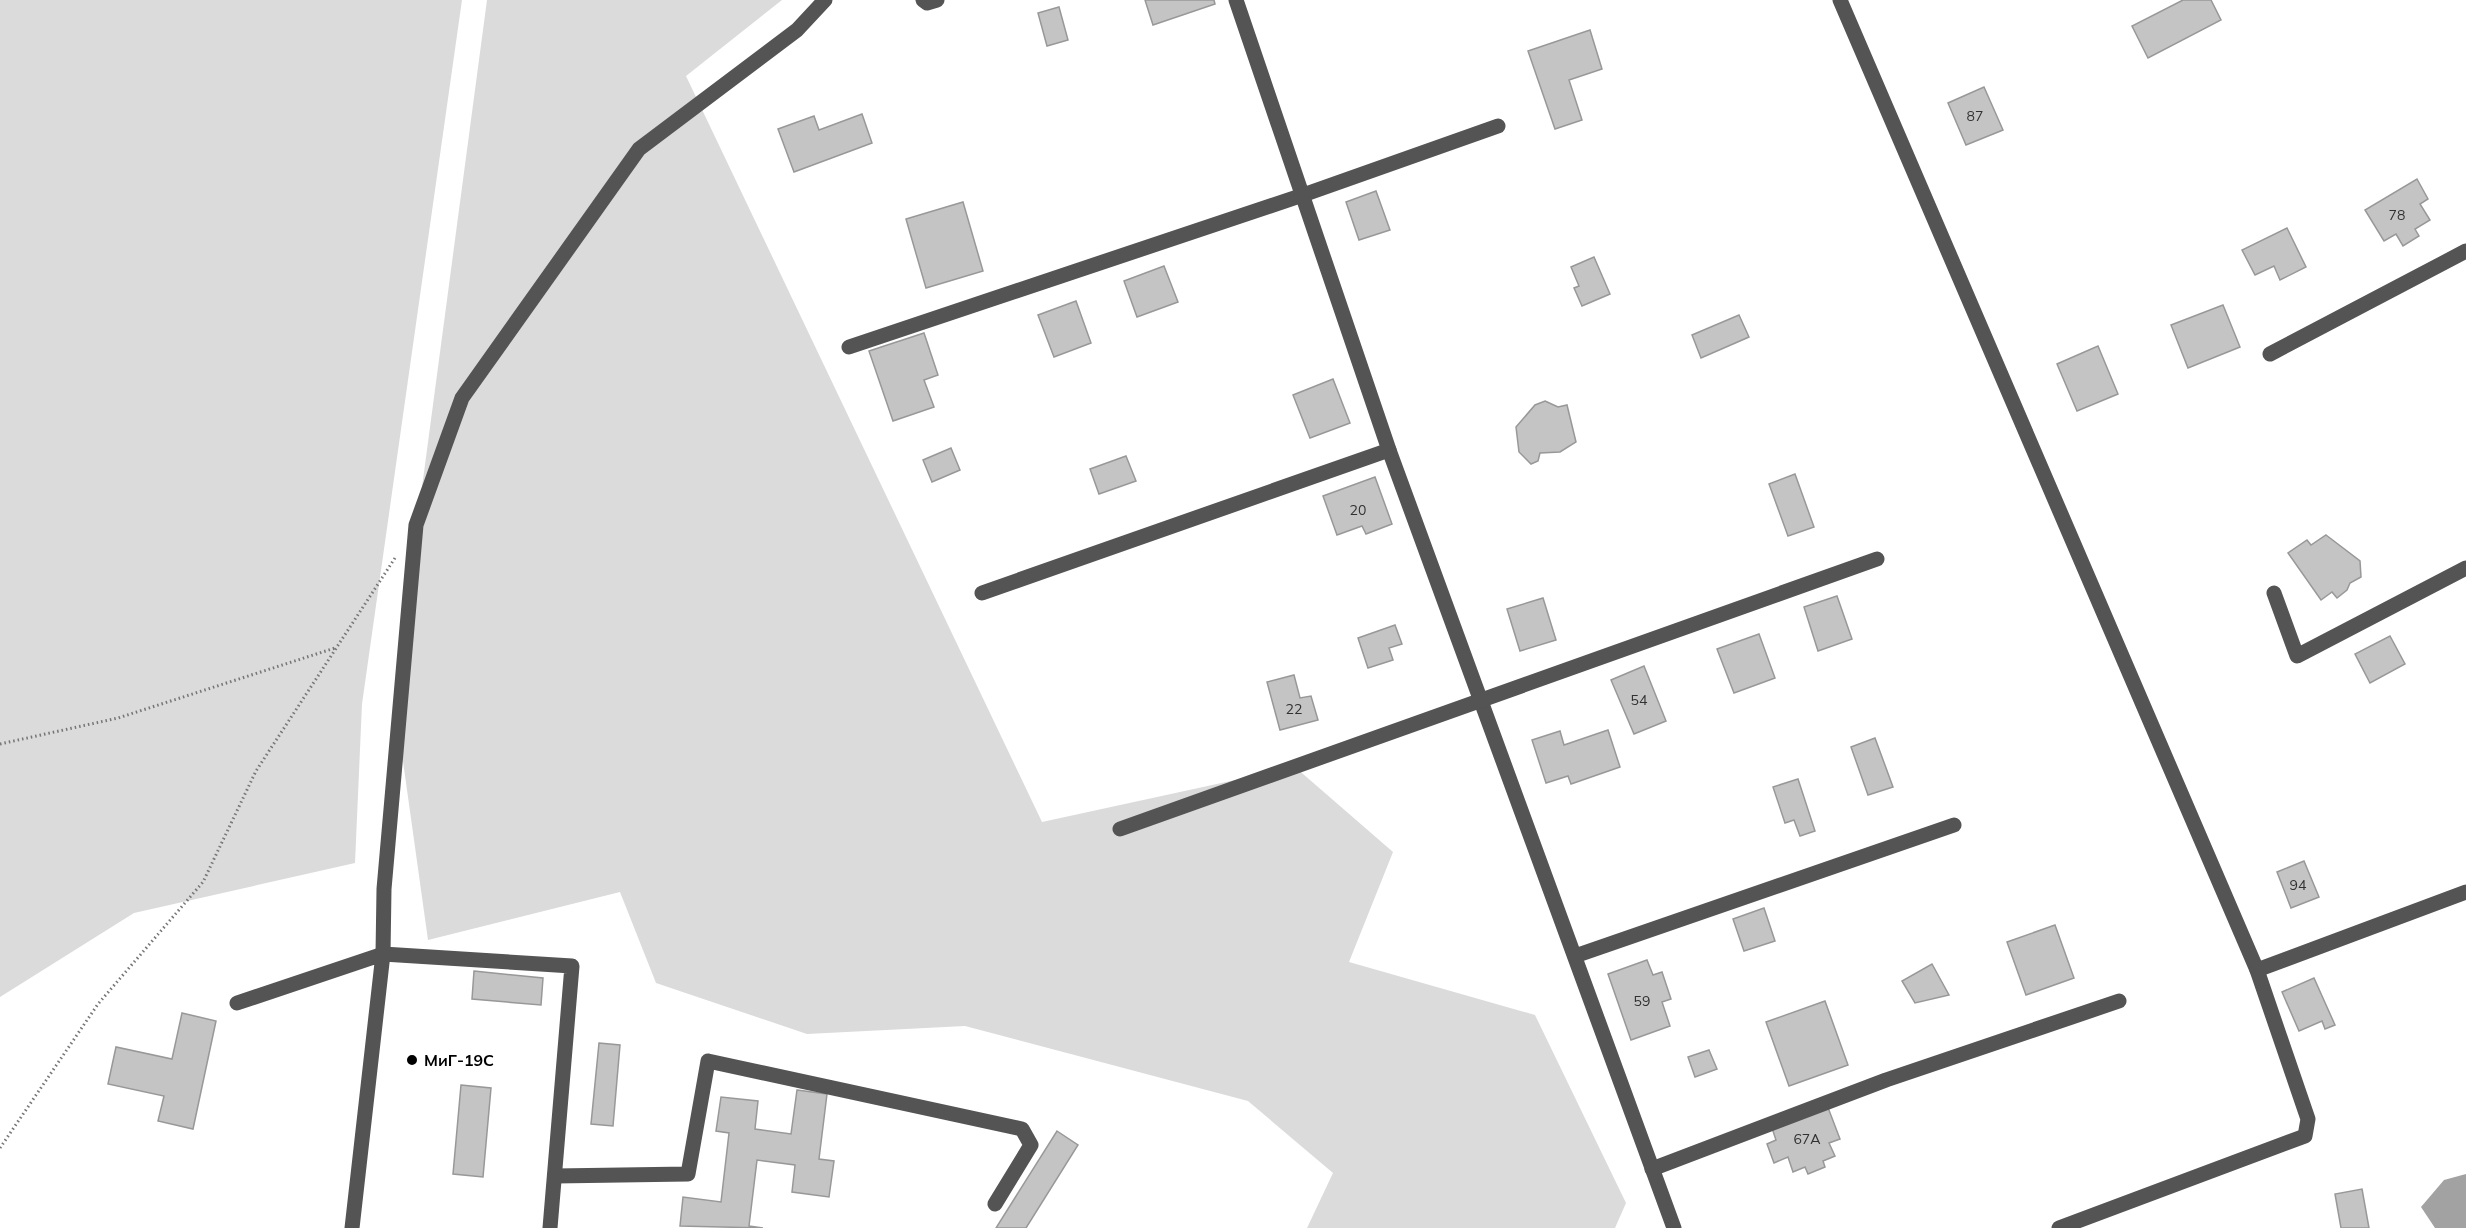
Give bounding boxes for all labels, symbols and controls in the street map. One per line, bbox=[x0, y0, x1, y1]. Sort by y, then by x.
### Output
house number: 87 bbox=[1967, 107, 1983, 125]
house number: 78 bbox=[2389, 206, 2405, 224]
house number: 20 bbox=[1350, 501, 1366, 519]
house number: 54 bbox=[1631, 691, 1648, 709]
house number: 22 bbox=[1286, 700, 1302, 718]
house number: 94 bbox=[2290, 876, 2307, 894]
house number: 59 bbox=[1634, 992, 1650, 1010]
place label: МиГ-19С bbox=[424, 1050, 494, 1070]
marker: МиГ-19С bbox=[405, 1053, 419, 1067]
house number: 67А bbox=[1793, 1130, 1821, 1148]

